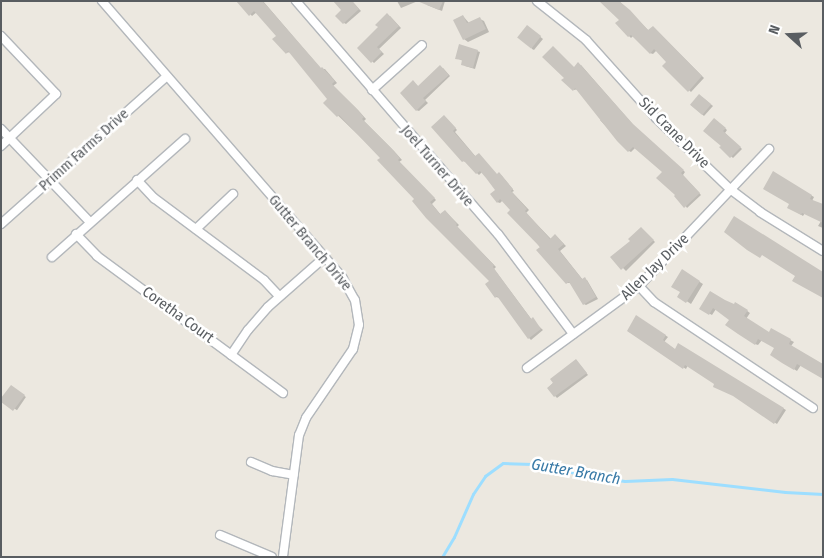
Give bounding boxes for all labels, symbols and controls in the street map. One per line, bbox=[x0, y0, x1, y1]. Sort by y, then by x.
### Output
north arrow bbox=[764, 10, 814, 60]
text: N bbox=[765, 23, 784, 37]
street label: Sid Crane Drive bbox=[635, 94, 713, 172]
street label: Primm Farms Drive bbox=[35, 105, 133, 195]
street label: Joel Turner Drive bbox=[397, 122, 477, 210]
street label: Gutter Branch Drive bbox=[265, 191, 355, 295]
street label: Allen Jay Drive bbox=[617, 230, 693, 304]
street label: Coretha Court bbox=[139, 283, 217, 347]
water label: Gutter Branch bbox=[530, 455, 622, 489]

